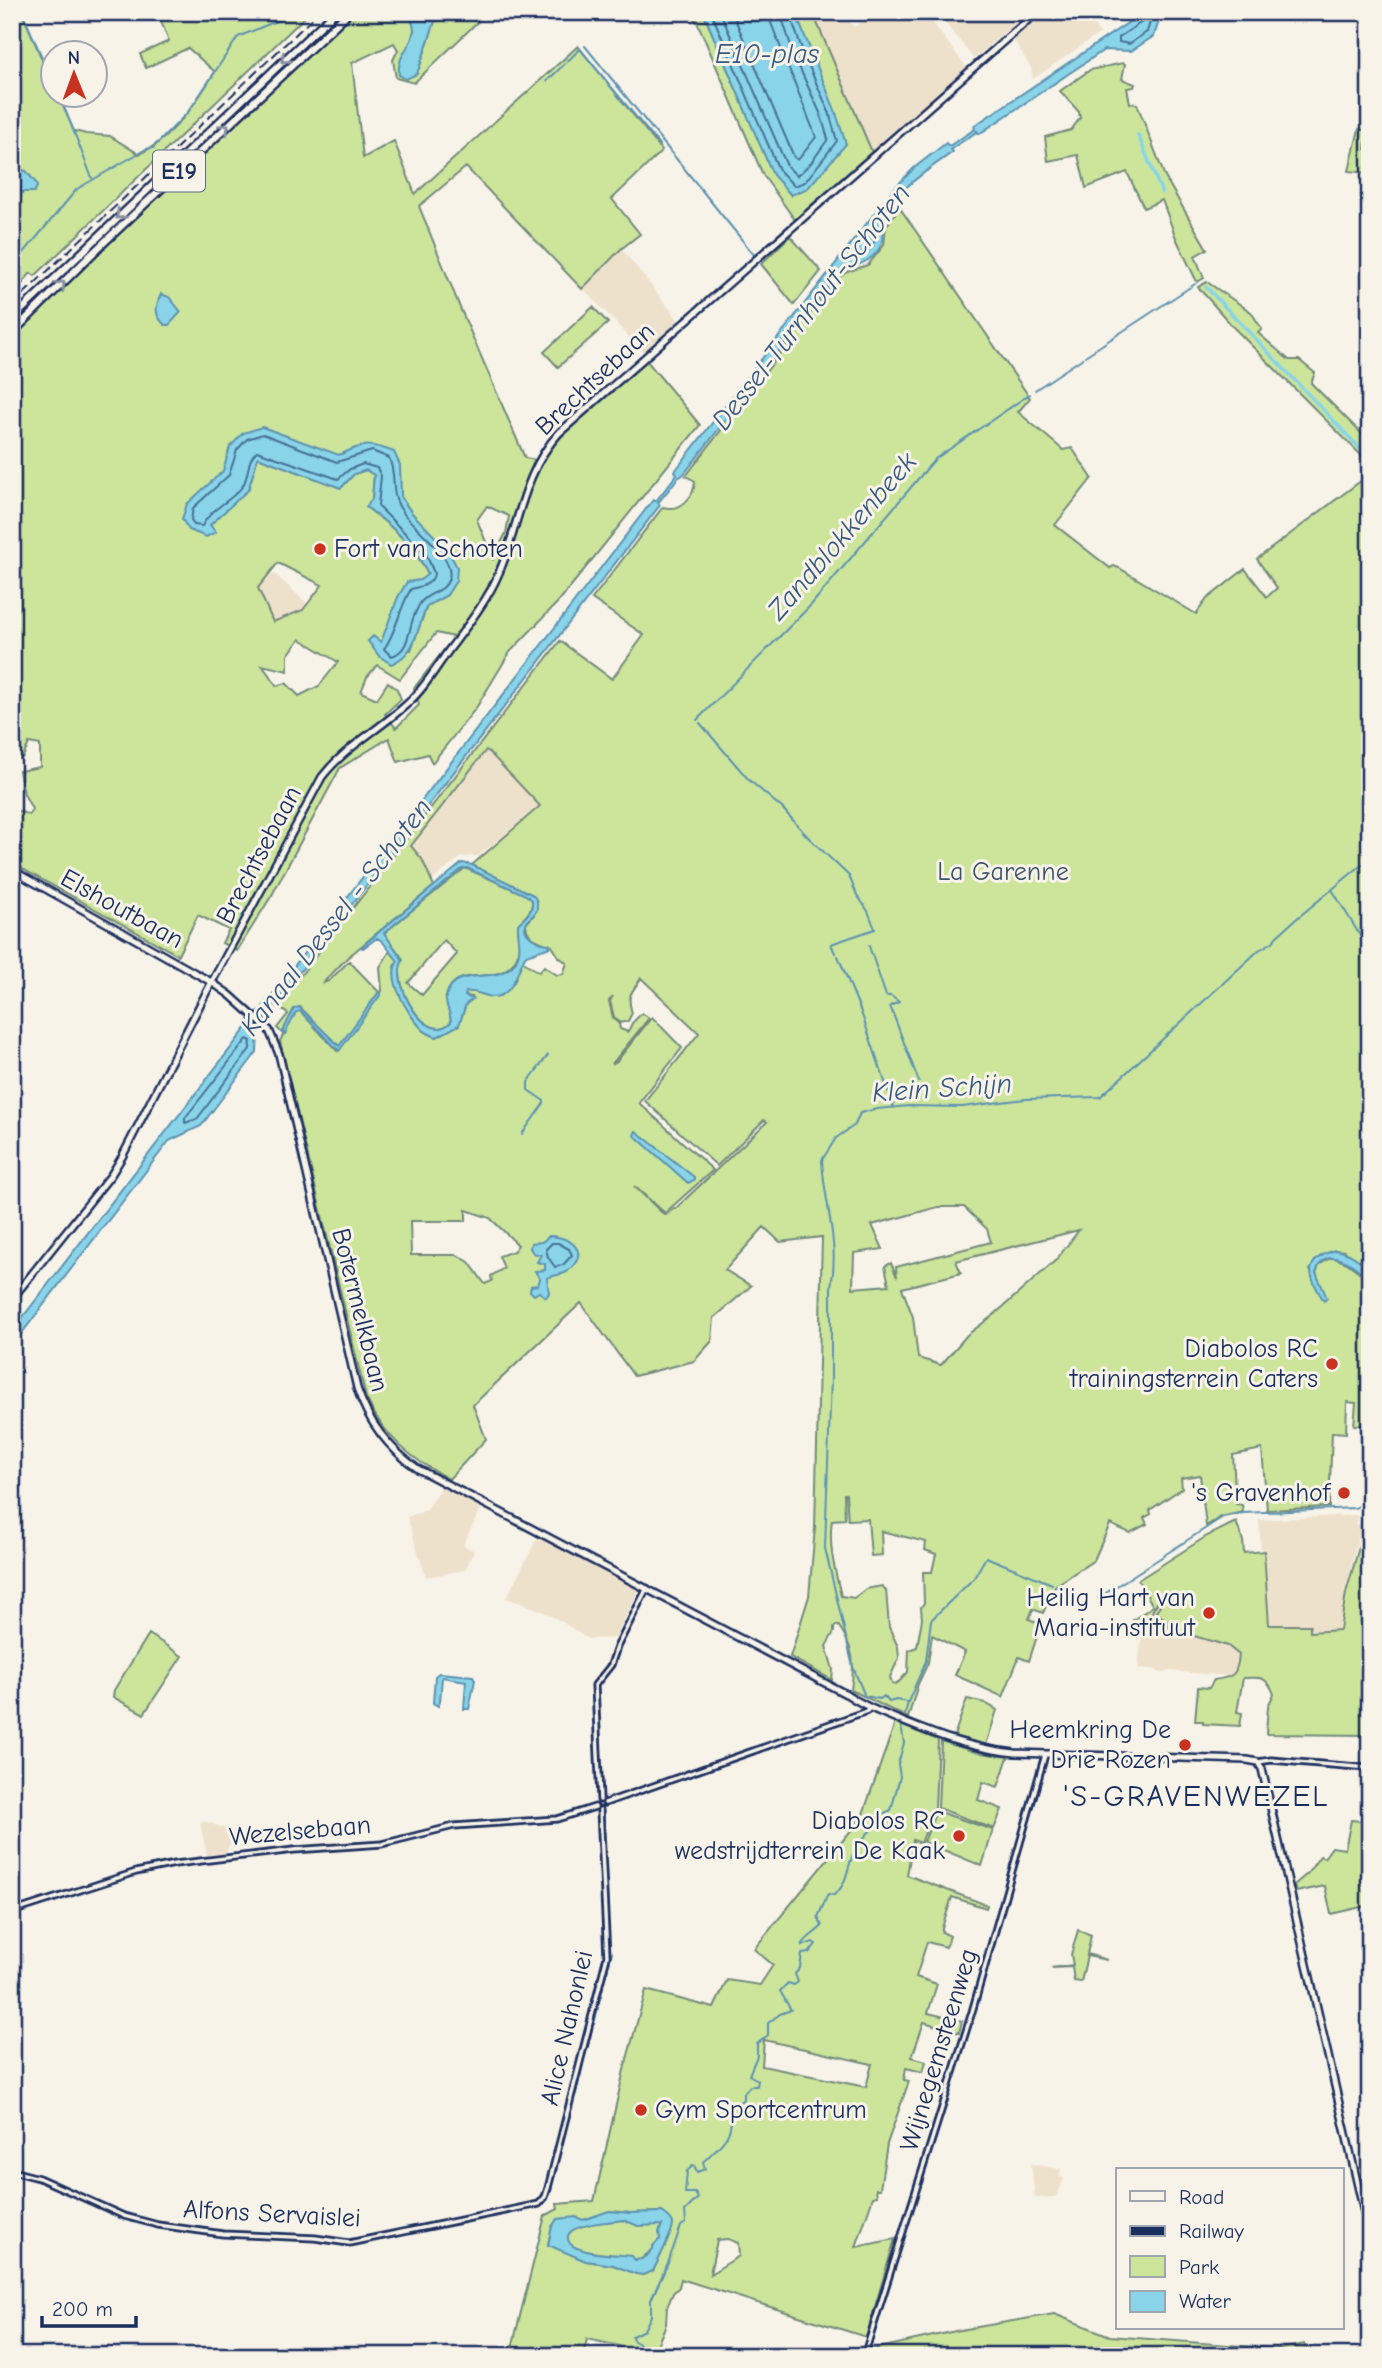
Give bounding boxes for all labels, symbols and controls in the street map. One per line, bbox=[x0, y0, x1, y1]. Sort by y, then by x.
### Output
north arrow bbox=[38, 38, 108, 108]
water label: E10-plas bbox=[715, 38, 819, 70]
text: N bbox=[67, 47, 80, 69]
one-way arrow bbox=[280, 50, 293, 63]
one-way arrow bbox=[217, 124, 230, 136]
road number: E19 bbox=[153, 150, 205, 191]
water label: Dessel-Turnhout-Schoten bbox=[705, 178, 917, 436]
one-way arrow bbox=[115, 207, 128, 220]
one-way arrow bbox=[52, 280, 65, 293]
street label: Brechtsebaan bbox=[529, 316, 661, 442]
water label: Zandblokkenbeek bbox=[760, 446, 923, 627]
place label: Fort van Schoten bbox=[334, 534, 523, 564]
marker: Fort van Schoten bbox=[312, 541, 328, 557]
street label: Brechtsebaan bbox=[210, 781, 308, 929]
water label: Kanaal Dessel - Schoten bbox=[234, 792, 438, 1042]
park label: La Garenne bbox=[937, 857, 1069, 887]
street label: Elshoutbaan bbox=[55, 863, 189, 955]
water label: Klein Schijn bbox=[871, 1067, 1013, 1109]
street label: Botermelkbaan bbox=[325, 1225, 395, 1395]
place label: Diabolos RC trainingsterrein Caters bbox=[1068, 1334, 1318, 1394]
marker: Diabolos RC trainingsterrein Caters bbox=[1324, 1356, 1340, 1372]
place label: 's Gravenhof bbox=[1191, 1478, 1332, 1508]
marker: 's Gravenhof bbox=[1336, 1485, 1352, 1501]
place label: Heilig Hart van Maria-instituut bbox=[1026, 1583, 1197, 1643]
marker: Heilig Hart van Maria-instituut bbox=[1201, 1605, 1217, 1621]
place label: Heemkring De Drie Rozen bbox=[1010, 1715, 1171, 1775]
marker: Heemkring De Drie Rozen bbox=[1177, 1737, 1193, 1753]
district label: 'S-GRAVENWEZEL bbox=[1063, 1779, 1329, 1814]
place label: Diabolos RC wedstrijdterrein De Kaak bbox=[675, 1806, 945, 1866]
street label: Wezelsebaan bbox=[228, 1810, 372, 1852]
marker: Diabolos RC wedstrijdterrein De Kaak bbox=[951, 1828, 967, 1844]
street label: Wijnegemsteenweg bbox=[894, 1945, 984, 2155]
street label: Alice Nahonlei bbox=[535, 1948, 599, 2108]
place label: Gym Sportcentrum bbox=[655, 2095, 867, 2125]
marker: Gym Sportcentrum bbox=[633, 2102, 649, 2118]
legend bbox=[1116, 2168, 1344, 2330]
text: Road bbox=[1179, 2185, 1224, 2209]
street label: Alfons Servaislei bbox=[182, 2194, 362, 2234]
text: Railway bbox=[1179, 2219, 1244, 2243]
text: Park bbox=[1179, 2255, 1219, 2279]
scale bar bbox=[42, 2284, 136, 2328]
text: Water bbox=[1179, 2289, 1232, 2313]
text: 200 m bbox=[52, 2297, 113, 2321]

